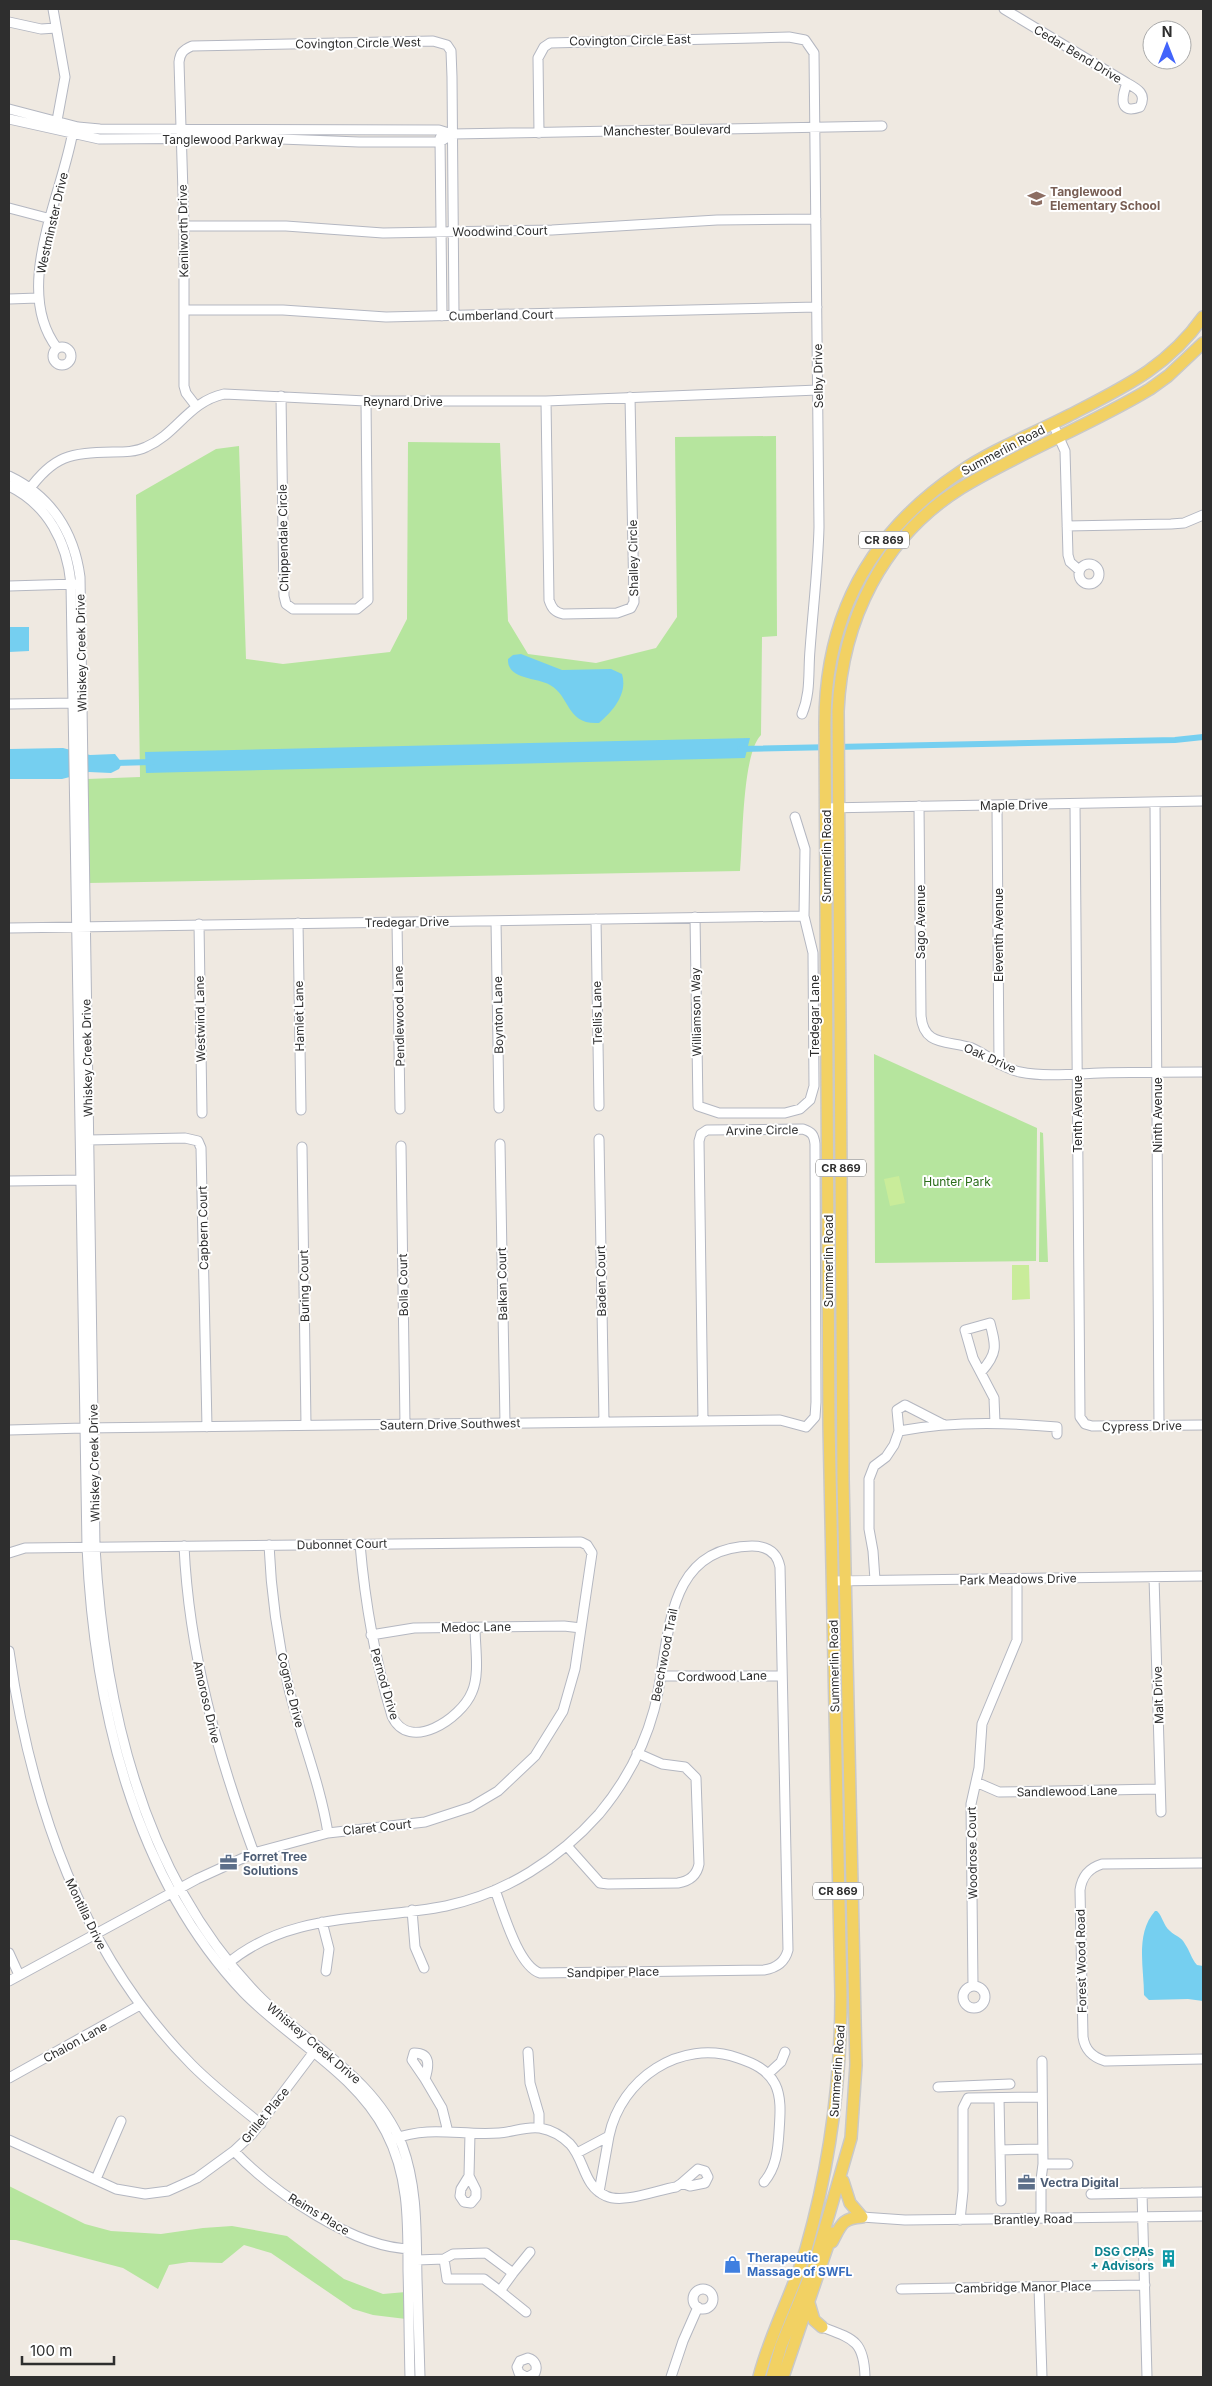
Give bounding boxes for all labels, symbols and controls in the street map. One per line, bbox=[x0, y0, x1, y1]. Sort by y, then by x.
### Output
north arrow bbox=[1142, 20, 1192, 70]
street label: Cedar Bend Drive bbox=[1031, 22, 1125, 86]
text: N bbox=[1162, 23, 1172, 40]
street label: Covington Circle East bbox=[569, 31, 691, 49]
street label: Covington Circle West bbox=[295, 34, 421, 52]
street label: Manchester Boulevard bbox=[603, 121, 731, 139]
street label: Tanglewood Parkway bbox=[162, 132, 284, 147]
street label: Westminster Drive bbox=[33, 171, 71, 275]
street label: Kenilworth Drive bbox=[175, 184, 191, 278]
place label: Tanglewood Elementary School bbox=[1050, 184, 1160, 213]
school or university icon: Tanglewood Elementary School bbox=[1026, 188, 1046, 208]
street label: Woodwind Court bbox=[452, 223, 548, 239]
street label: Cumberland Court bbox=[449, 307, 553, 323]
street label: Selby Drive bbox=[810, 344, 826, 408]
street label: Reynard Drive bbox=[363, 394, 443, 409]
street label: Summerlin Road bbox=[959, 422, 1047, 478]
street label: Chippendale Circle bbox=[275, 484, 291, 592]
street label: Shalley Circle bbox=[625, 519, 641, 597]
road number: CR 869 bbox=[859, 532, 909, 548]
street label: Whiskey Creek Drive bbox=[72, 594, 90, 712]
street label: Maple Drive bbox=[980, 797, 1048, 813]
street label: Summerlin Road bbox=[819, 810, 834, 902]
street label: Sago Avenue bbox=[913, 885, 928, 959]
street label: Eleventh Avenue bbox=[991, 888, 1006, 982]
street label: Tredegar Drive bbox=[365, 914, 449, 930]
street label: Pendlewood Lane bbox=[391, 965, 407, 1067]
street label: Williamson Way bbox=[688, 967, 704, 1057]
street label: Westwind Lane bbox=[192, 975, 208, 1063]
street label: Tredegar Lane bbox=[807, 975, 822, 1057]
street label: Boynton Lane bbox=[490, 976, 506, 1054]
street label: Hamlet Lane bbox=[291, 980, 307, 1052]
street label: Trellis Lane bbox=[589, 981, 605, 1045]
street label: Whiskey Creek Drive bbox=[78, 999, 96, 1117]
street label: Oak Drive bbox=[962, 1040, 1018, 1076]
street label: Tenth Avenue bbox=[1070, 1075, 1085, 1153]
street label: Ninth Avenue bbox=[1150, 1077, 1165, 1153]
street label: Arvine Circle bbox=[725, 1122, 799, 1138]
road number: CR 869 bbox=[816, 1160, 866, 1176]
park label: Hunter Park bbox=[923, 1174, 991, 1189]
street label: Capbern Court bbox=[195, 1186, 211, 1270]
street label: Summerlin Road bbox=[821, 1215, 836, 1307]
street label: Baden Court bbox=[593, 1245, 609, 1317]
street label: Balkan Court bbox=[494, 1247, 510, 1321]
street label: Buring Court bbox=[296, 1250, 312, 1322]
street label: Bolla Court bbox=[395, 1253, 411, 1316]
street label: Whiskey Creek Drive bbox=[85, 1404, 103, 1522]
street label: Sautern Drive Southwest bbox=[380, 1415, 520, 1433]
street label: Cypress Drive bbox=[1102, 1418, 1182, 1434]
street label: Dubonnet Court bbox=[297, 1536, 387, 1552]
street label: Park Meadows Drive bbox=[959, 1570, 1077, 1588]
street label: Beechwood Trail bbox=[648, 1607, 680, 1703]
street label: Medoc Lane bbox=[441, 1619, 511, 1635]
street label: Summerlin Road bbox=[826, 1620, 842, 1712]
street label: Pernod Drive bbox=[368, 1646, 402, 1722]
street label: Cognac Drive bbox=[274, 1651, 308, 1729]
street label: Amoroso Drive bbox=[190, 1659, 224, 1745]
street label: Malt Drive bbox=[1149, 1666, 1167, 1724]
street label: Cordwood Lane bbox=[677, 1668, 767, 1684]
street label: Sandlewood Lane bbox=[1016, 1783, 1118, 1799]
street label: Woodrose Court bbox=[964, 1806, 980, 1900]
street label: Claret Court bbox=[342, 1816, 412, 1838]
place label: Forret Tree Solutions bbox=[243, 1849, 307, 1878]
office icon: Forret Tree Solutions bbox=[219, 1853, 239, 1873]
street label: Montilla Drive bbox=[62, 1876, 110, 1952]
road number: CR 869 bbox=[813, 1882, 863, 1900]
street label: Forest Wood Road bbox=[1073, 1909, 1089, 2013]
street label: Sandpiper Place bbox=[567, 1964, 659, 1980]
street label: Whiskey Creek Drive bbox=[264, 1999, 364, 2087]
street label: Chalon Lane bbox=[40, 2018, 110, 2066]
street label: Summerlin Road bbox=[826, 2024, 848, 2118]
street label: Grillet Place bbox=[238, 2084, 292, 2146]
office icon: Vectra Digital bbox=[1016, 2172, 1036, 2192]
place label: Vectra Digital bbox=[1040, 2175, 1119, 2190]
street label: Reims Place bbox=[286, 2190, 352, 2238]
street label: Brantley Road bbox=[993, 2211, 1073, 2227]
place label: DSG CPAs + Advisors bbox=[1091, 2244, 1154, 2273]
building icon: DSG CPAs + Advisors bbox=[1158, 2248, 1178, 2268]
place label: Therapeutic Massage of SWFL bbox=[747, 2250, 852, 2279]
shop icon: Therapeutic Massage of SWFL bbox=[723, 2254, 743, 2274]
street label: Cambridge Manor Place bbox=[954, 2278, 1092, 2296]
scale bar bbox=[22, 2334, 115, 2366]
text: 100 m bbox=[30, 2341, 72, 2360]

